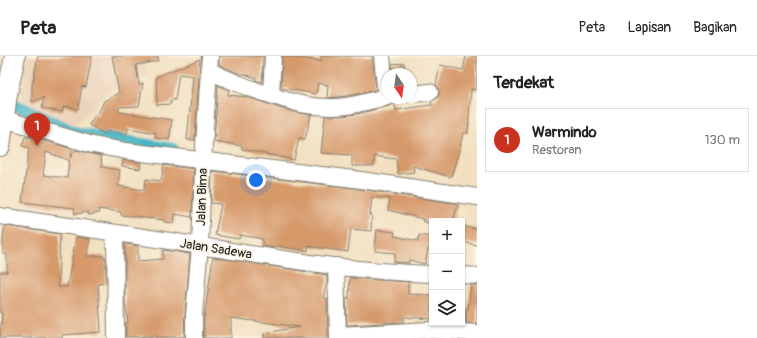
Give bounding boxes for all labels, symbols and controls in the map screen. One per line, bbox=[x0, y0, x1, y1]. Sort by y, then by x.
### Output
text: Peta bbox=[20, 16, 56, 40]
text: Peta bbox=[579, 19, 605, 36]
text: Lapisan bbox=[627, 19, 671, 36]
text: Bagikan bbox=[693, 19, 737, 36]
north arrow bbox=[381, 68, 417, 104]
text: Terdekat bbox=[493, 72, 554, 93]
pin: 1 bbox=[24, 113, 50, 146]
text: Warmindo bbox=[532, 123, 597, 142]
text: 1 bbox=[504, 132, 510, 148]
text: 130 m bbox=[704, 132, 740, 148]
text: Restoran bbox=[532, 142, 582, 158]
street label: Jalan Bima bbox=[193, 168, 211, 226]
your location bbox=[246, 170, 266, 190]
map controls bbox=[429, 218, 465, 326]
button: + bbox=[429, 218, 465, 254]
street label: Jalan Sadewa bbox=[179, 235, 253, 263]
button: − bbox=[429, 254, 465, 290]
button: layers bbox=[429, 290, 465, 326]

